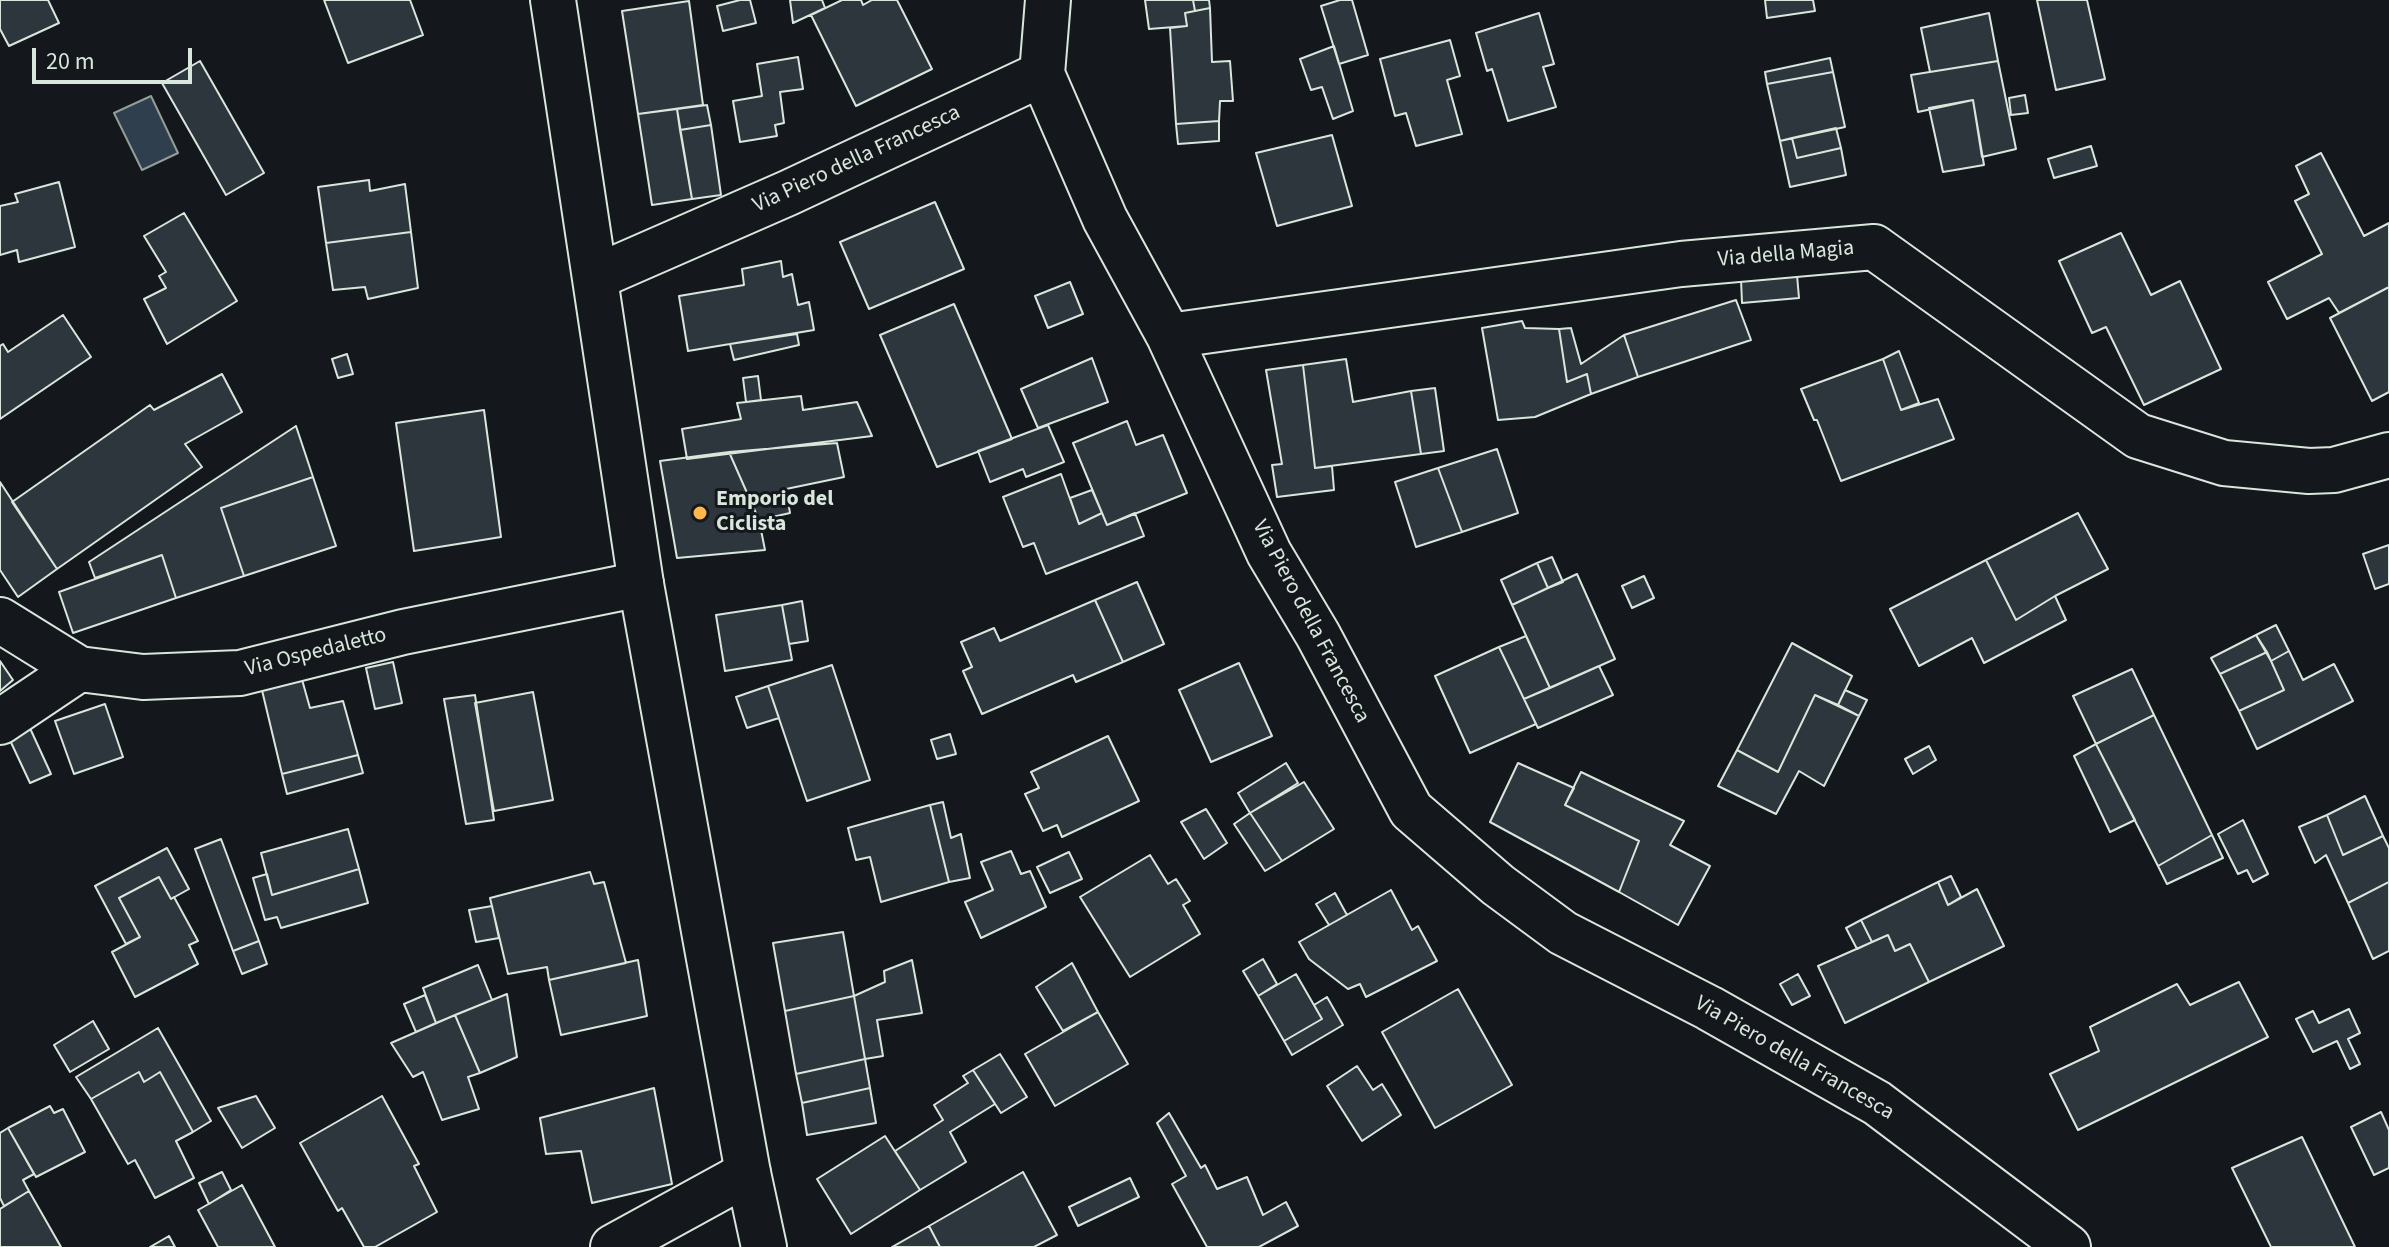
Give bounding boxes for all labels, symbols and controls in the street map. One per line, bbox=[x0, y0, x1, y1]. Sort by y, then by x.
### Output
scale bar bbox=[36, 32, 196, 82]
text: 20 m bbox=[46, 44, 95, 79]
street label: Via Piero della Francesca bbox=[749, 100, 965, 220]
street label: Via della Magia bbox=[1717, 236, 1855, 274]
place label: Emporio del Ciclista bbox=[716, 487, 833, 538]
marker: Emporio del Ciclista bbox=[691, 504, 709, 522]
street label: Via Piero della Francesca bbox=[1245, 516, 1375, 728]
street label: Via Ospedaletto bbox=[243, 623, 389, 683]
street label: Via Piero della Francesca bbox=[1690, 991, 1898, 1127]

